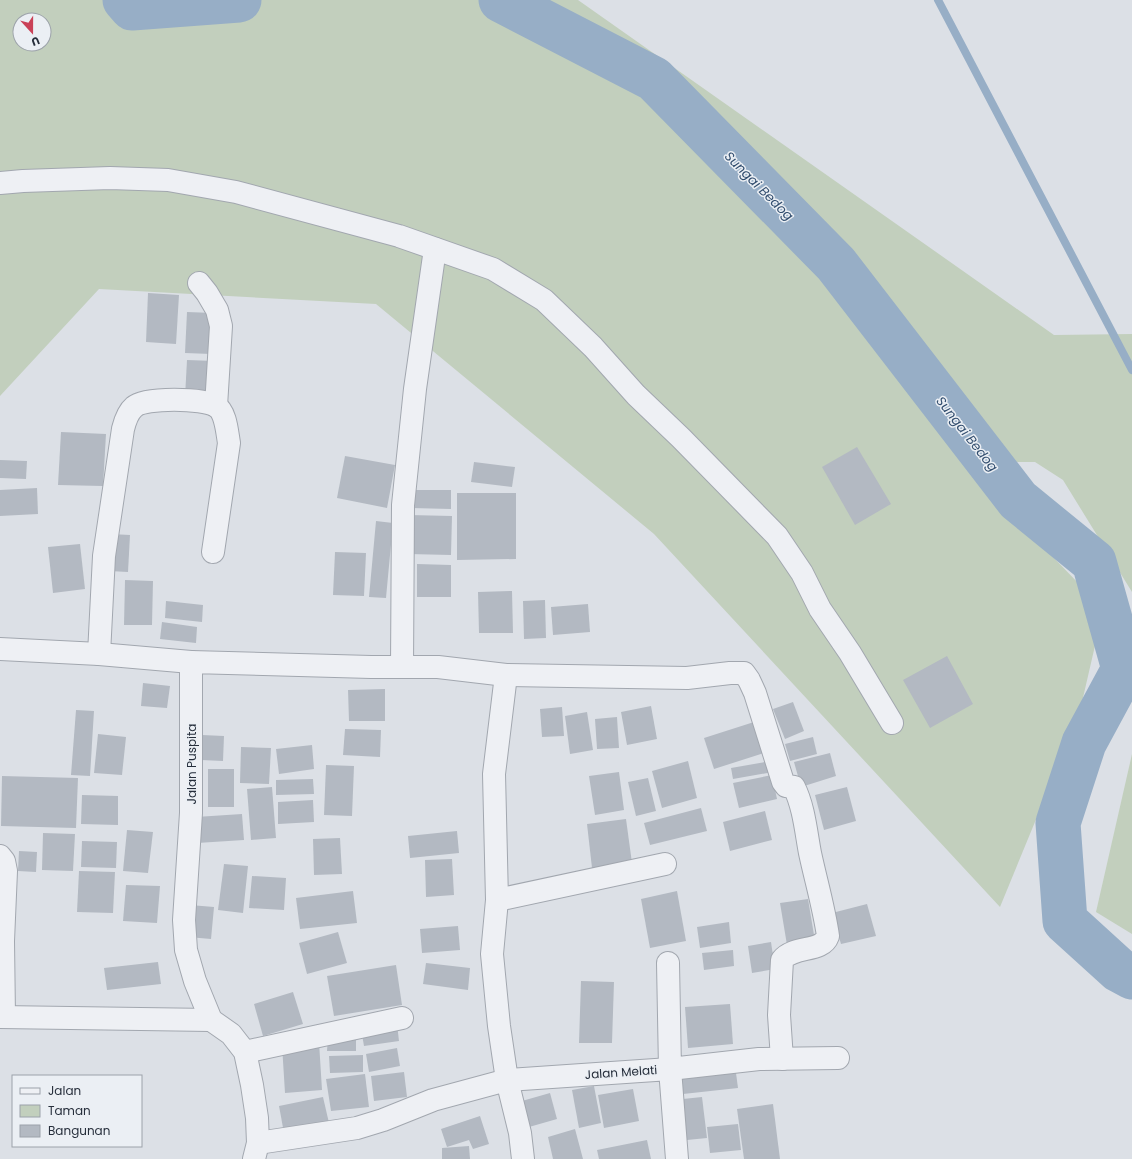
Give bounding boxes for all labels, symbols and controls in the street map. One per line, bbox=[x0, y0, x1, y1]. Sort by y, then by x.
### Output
north arrow bbox=[12, 12, 52, 52]
text: U bbox=[29, 32, 42, 50]
water label: Sungai Bedog bbox=[720, 147, 798, 225]
water label: Sungai Bedog bbox=[932, 392, 1003, 476]
street label: Jalan Puspita bbox=[183, 724, 200, 804]
street label: Jalan Melati bbox=[584, 1061, 658, 1083]
legend bbox=[12, 1075, 142, 1147]
text: Jalan bbox=[48, 1082, 81, 1099]
text: Taman bbox=[48, 1102, 91, 1119]
text: Bangunan bbox=[48, 1122, 110, 1139]

